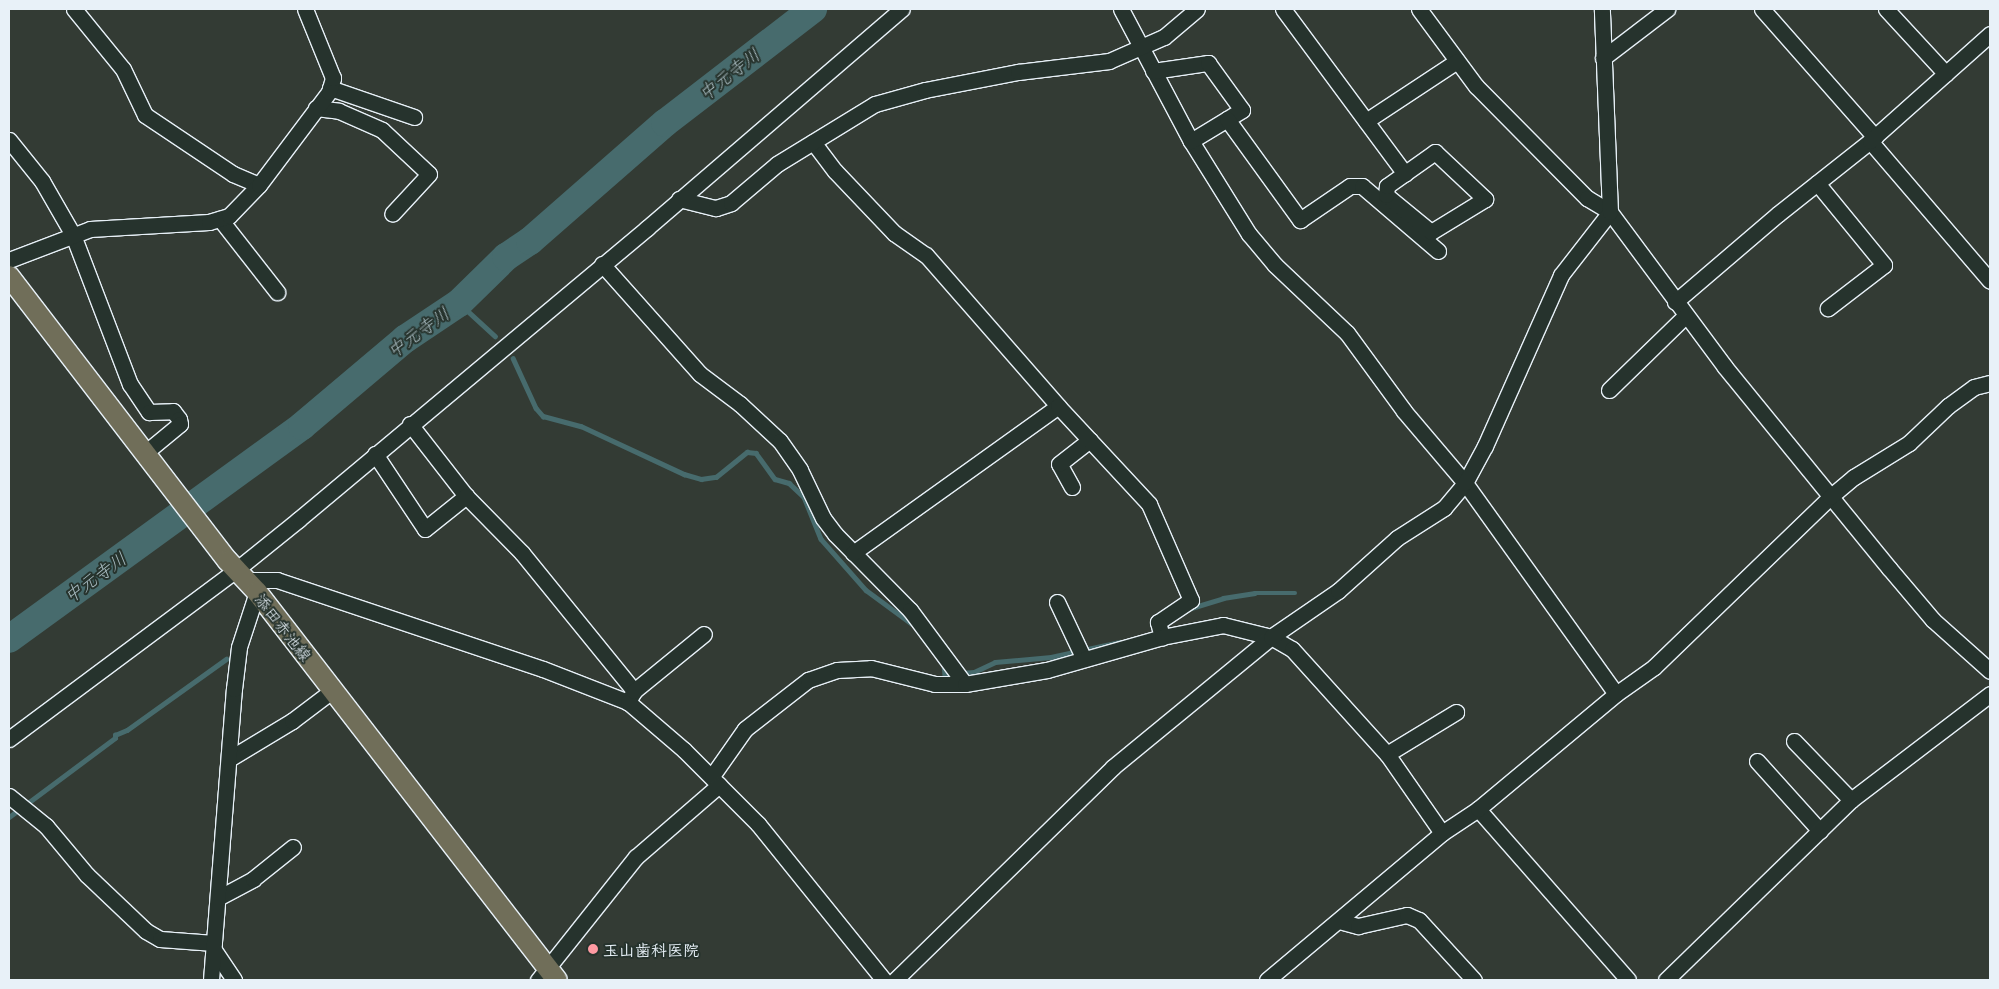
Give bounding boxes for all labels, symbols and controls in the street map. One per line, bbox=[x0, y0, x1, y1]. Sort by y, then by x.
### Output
water label: 中元寺川 bbox=[694, 43, 764, 105]
water label: 中元寺川 bbox=[383, 302, 453, 362]
water label: 中元寺川 bbox=[60, 547, 130, 607]
street label: 添田赤池線 bbox=[252, 590, 316, 664]
place label: 玉山歯科医院 bbox=[603, 939, 699, 959]
marker: 玉山歯科医院 bbox=[587, 943, 599, 955]

